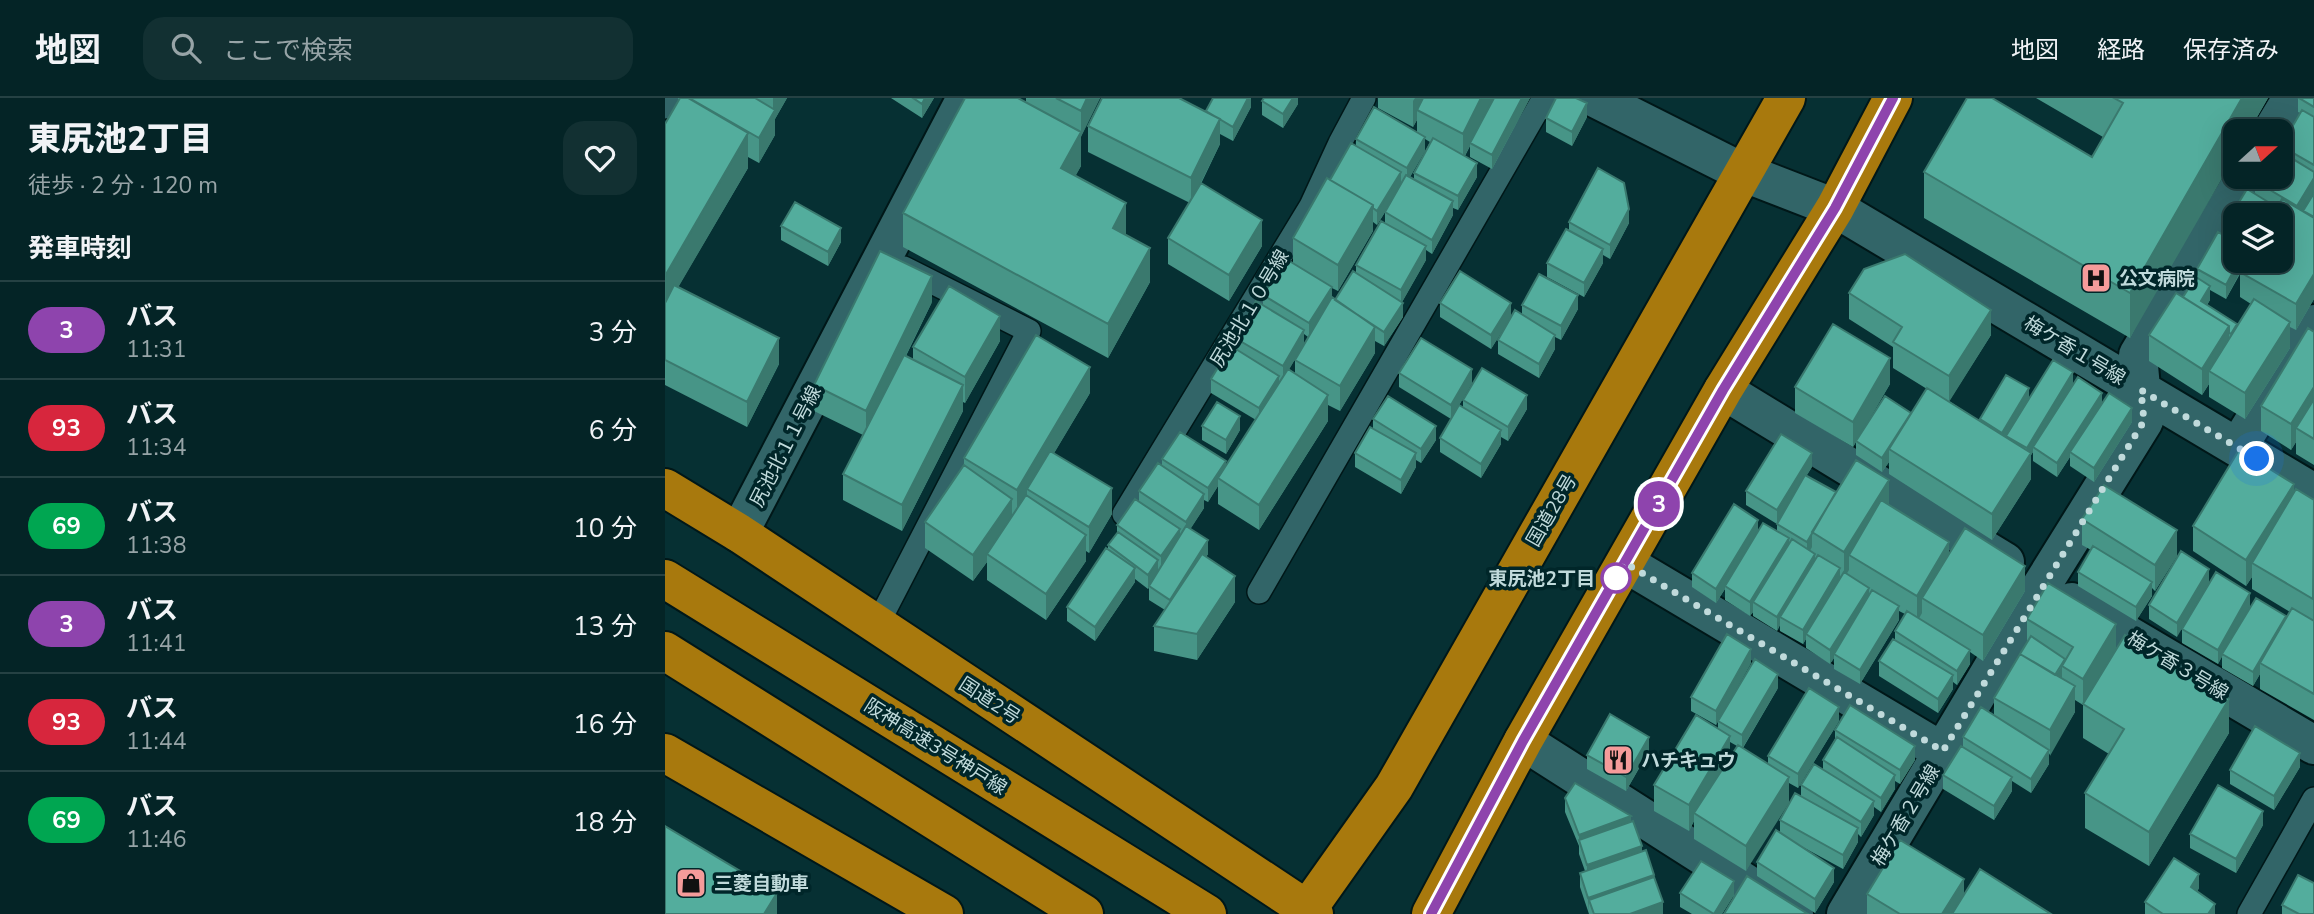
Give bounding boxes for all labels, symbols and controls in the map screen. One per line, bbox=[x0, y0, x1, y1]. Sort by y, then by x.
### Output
search box bbox=[143, 17, 633, 80]
text: 地図 bbox=[35, 28, 101, 73]
icon: search bbox=[167, 29, 205, 67]
text: ここで検索 bbox=[223, 33, 353, 68]
text: 地図 bbox=[2011, 34, 2059, 66]
text: 経路 bbox=[2097, 34, 2145, 66]
text: 保存済み bbox=[2183, 34, 2279, 66]
text: 東尻池2丁目 bbox=[28, 117, 213, 162]
north arrow bbox=[2223, 119, 2293, 189]
map controls bbox=[2223, 119, 2293, 273]
button: heart bbox=[563, 121, 637, 195]
text: 徒歩 · 2 分 · 120 m bbox=[28, 170, 218, 201]
button: layers bbox=[2223, 203, 2293, 273]
text: 発車時刻 bbox=[28, 231, 132, 266]
street label: 尻池北１０号線 bbox=[1204, 245, 1295, 372]
hospital icon: 公文病院 bbox=[2079, 261, 2113, 295]
place label: 公文病院 bbox=[2119, 266, 2195, 292]
text: バス bbox=[126, 299, 178, 334]
street label: 梅ケ香１号線 bbox=[2019, 310, 2130, 391]
text: 3 bbox=[59, 314, 74, 346]
text: 3 分 bbox=[589, 315, 637, 350]
text: 11:31 bbox=[126, 334, 186, 365]
street label: 尻池北１１号線 bbox=[744, 381, 828, 512]
text: バス bbox=[126, 397, 178, 432]
text: 93 bbox=[52, 412, 81, 444]
text: 6 分 bbox=[589, 413, 637, 448]
text: 11:34 bbox=[126, 432, 186, 463]
your location bbox=[2239, 441, 2274, 476]
street label: 国道28号 bbox=[1521, 469, 1583, 552]
line badge: 3 bbox=[1636, 481, 1682, 527]
text: 3 bbox=[1652, 488, 1666, 520]
text: バス bbox=[126, 495, 178, 530]
text: 69 bbox=[52, 510, 81, 542]
text: 10 分 bbox=[573, 511, 637, 546]
text: 11:38 bbox=[126, 530, 186, 561]
marker: 東尻池2丁目 bbox=[1601, 563, 1631, 593]
place label: 東尻池2丁目 bbox=[1489, 566, 1595, 592]
text: バス bbox=[126, 593, 178, 628]
text: 3 bbox=[59, 608, 74, 640]
text: 13 分 bbox=[573, 609, 637, 644]
street label: 梅ケ香３号線 bbox=[2122, 625, 2233, 706]
text: 11:41 bbox=[126, 628, 186, 659]
street label: 国道2号 bbox=[954, 671, 1025, 730]
text: バス bbox=[126, 691, 178, 726]
street label: 阪神高速3号神戸線 bbox=[859, 693, 1012, 801]
text: 93 bbox=[52, 706, 81, 738]
text: 16 分 bbox=[573, 707, 637, 742]
text: 11:44 bbox=[126, 726, 186, 757]
restaurant icon: ハチキュウ bbox=[1601, 743, 1635, 777]
place label: ハチキュウ bbox=[1641, 748, 1736, 774]
street label: 梅ケ香２号線 bbox=[1865, 760, 1946, 871]
text: バス bbox=[126, 789, 178, 824]
text: 69 bbox=[52, 804, 81, 836]
text: 18 分 bbox=[573, 805, 637, 840]
text: 11:46 bbox=[126, 824, 186, 855]
shop icon: 三菱自動車 bbox=[674, 866, 708, 900]
place label: 三菱自動車 bbox=[714, 871, 809, 897]

